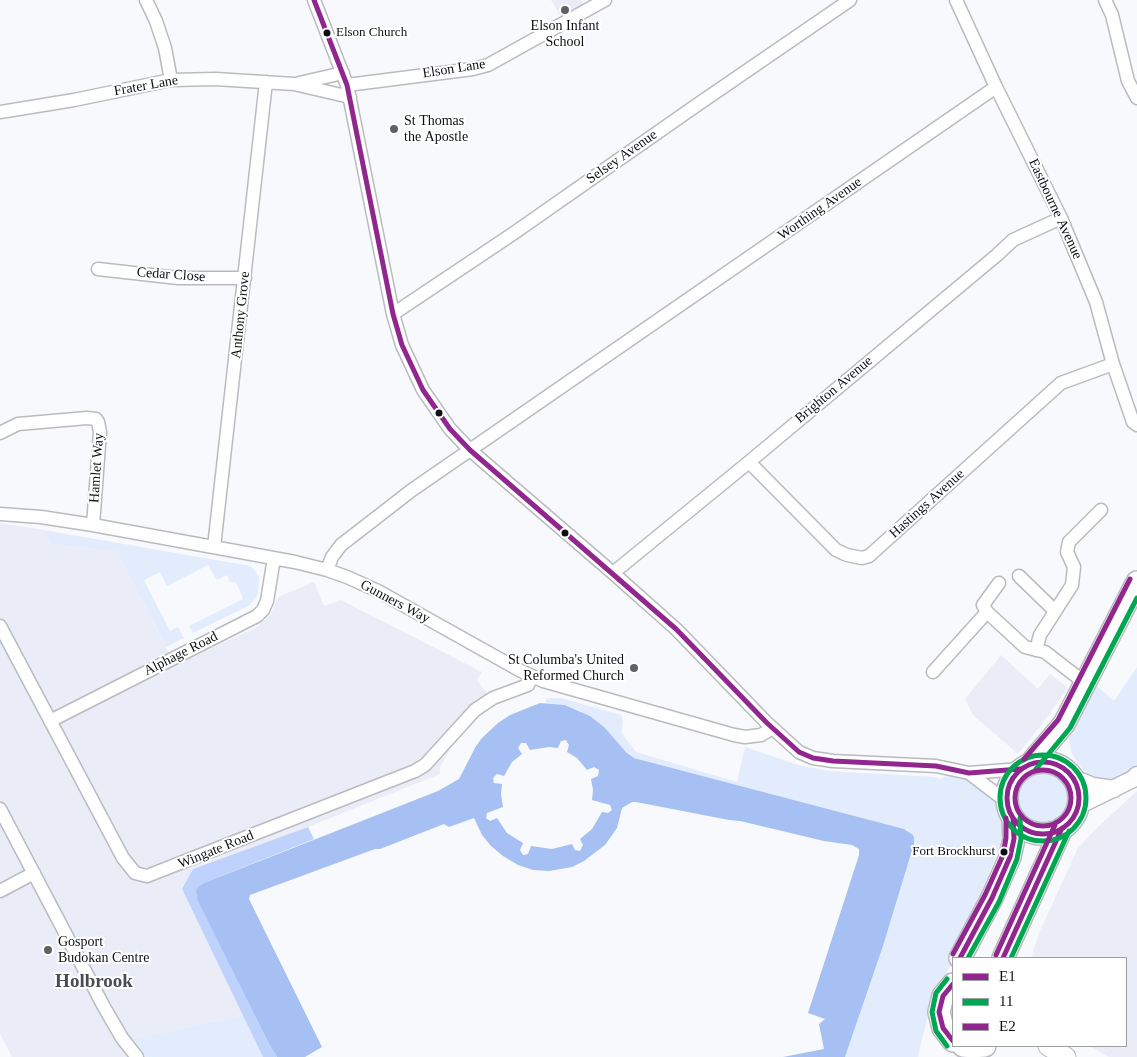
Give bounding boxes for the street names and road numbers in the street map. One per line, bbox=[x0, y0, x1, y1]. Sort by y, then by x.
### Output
street label: Elson Lane bbox=[421, 56, 487, 82]
street label: Frater Lane bbox=[113, 72, 179, 100]
street label: Selsey Avenue bbox=[583, 126, 661, 188]
street label: Eastbourne Avenue bbox=[1024, 156, 1086, 262]
street label: Worthing Avenue bbox=[775, 174, 865, 244]
street label: Cedar Close bbox=[136, 264, 206, 286]
street label: Anthony Grove bbox=[228, 271, 254, 359]
street label: Brighton Avenue bbox=[792, 353, 876, 427]
street label: Hamlet Way bbox=[86, 432, 108, 504]
street label: Hastings Avenue bbox=[886, 466, 968, 542]
street label: Gunners Way bbox=[357, 577, 433, 627]
street label: Alphage Road bbox=[141, 628, 221, 680]
street label: Wingate Road bbox=[176, 827, 256, 873]

